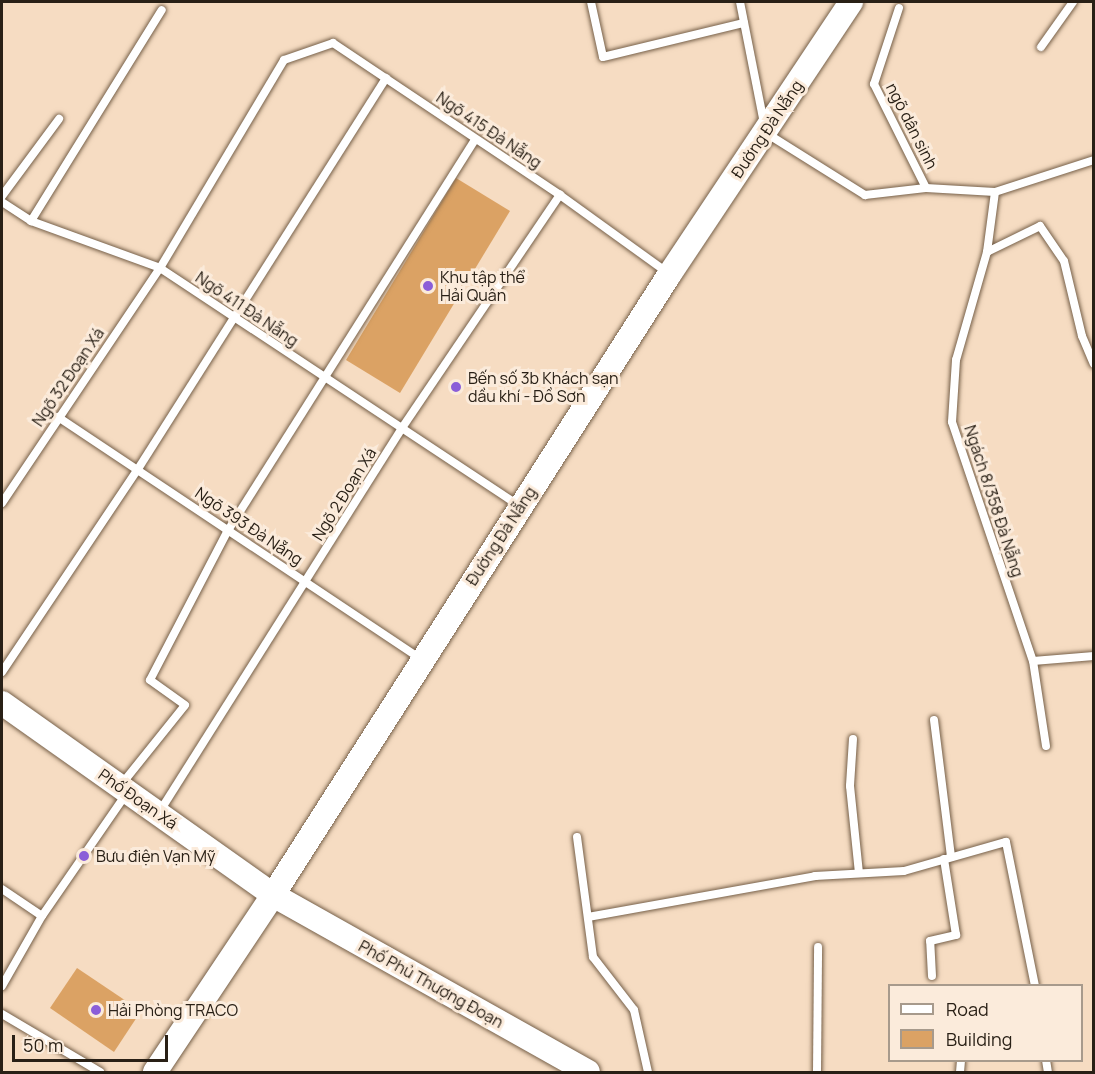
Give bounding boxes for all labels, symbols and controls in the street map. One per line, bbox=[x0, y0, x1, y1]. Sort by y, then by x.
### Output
street label: Đường Đà Nẵng bbox=[727, 77, 807, 181]
street label: ngõ dân sinh bbox=[882, 80, 942, 172]
street label: Ngõ 415 Đà Nẵng bbox=[433, 88, 545, 172]
place label: Khu tập thể Hải Quân bbox=[440, 267, 525, 305]
street label: Ngõ 411 Đà Nẵng bbox=[192, 268, 302, 350]
marker: Khu tập thể Hải Quân bbox=[421, 279, 435, 293]
street label: Ngõ 32 Đoạn Xá bbox=[28, 324, 108, 430]
place label: Bến số 3b Khách sạn dầu khí - Đồ Sơn bbox=[468, 368, 618, 406]
marker: Bến số 3b Khách sạn dầu khí - Đồ Sơn bbox=[449, 380, 463, 394]
street label: Ngách 8/358 Đà Nẵng bbox=[960, 423, 1028, 579]
street label: Ngõ 2 Đoạn Xá bbox=[308, 444, 380, 544]
street label: Ngõ 393 Đà Nẵng bbox=[192, 483, 306, 569]
street label: Đường Đà Nẵng bbox=[462, 483, 540, 589]
street label: Phố Đoạn Xá bbox=[95, 765, 181, 833]
place label: Bưu điện Vạn Mỹ bbox=[96, 846, 215, 866]
marker: Bưu điện Vạn Mỹ bbox=[77, 849, 91, 863]
street label: Phố Phủ Thượng Đoạn bbox=[355, 936, 507, 1032]
legend bbox=[888, 984, 1083, 1062]
text: Road bbox=[946, 997, 989, 1021]
place label: Hải Phòng TRACO bbox=[108, 1000, 238, 1020]
marker: Hải Phòng TRACO bbox=[89, 1003, 103, 1017]
scale bar bbox=[15, 1023, 171, 1061]
text: Building bbox=[946, 1027, 1012, 1051]
text: 50 m bbox=[23, 1033, 63, 1057]

